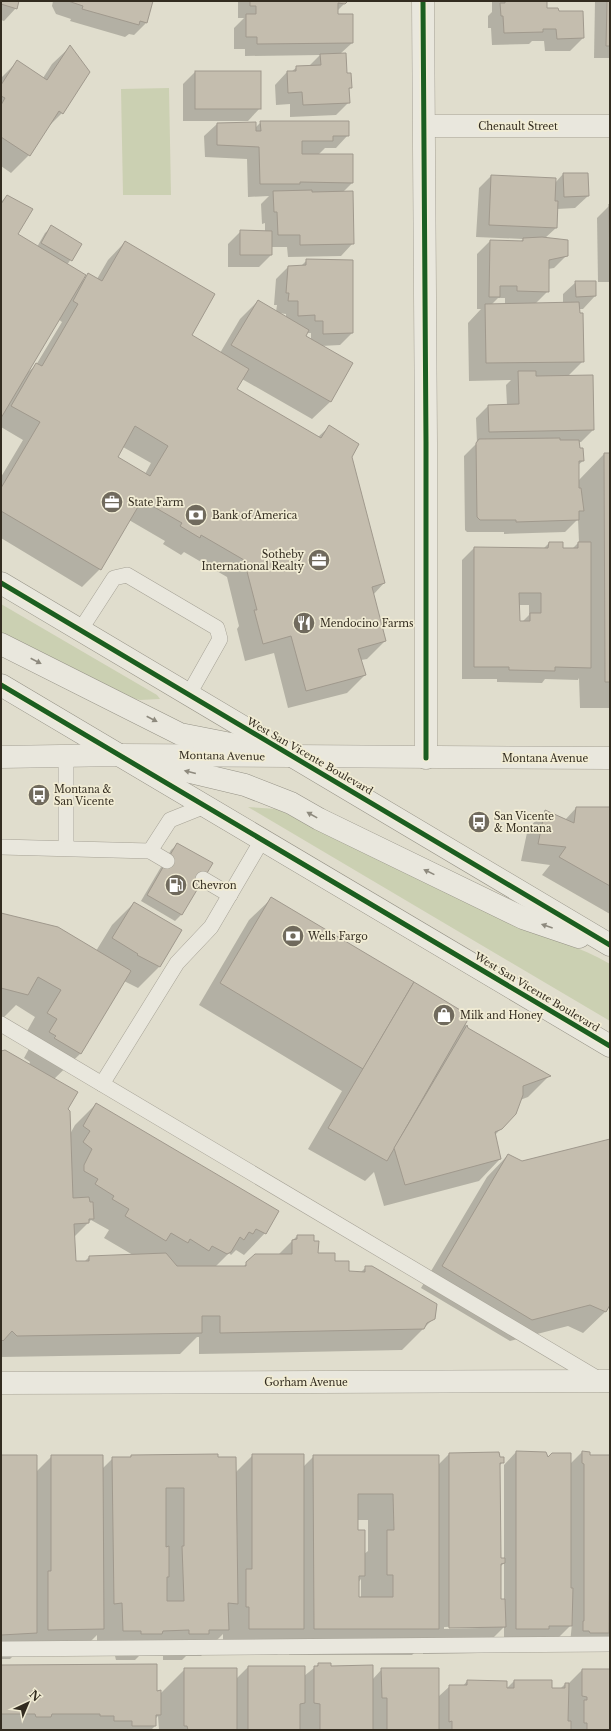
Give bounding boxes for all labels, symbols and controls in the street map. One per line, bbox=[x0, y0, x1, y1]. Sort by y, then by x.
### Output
street label: Chenault Street bbox=[478, 120, 558, 133]
office icon: State Farm bbox=[99, 489, 125, 515]
place label: State Farm bbox=[128, 496, 184, 509]
bank icon: Bank of America bbox=[183, 502, 209, 528]
place label: Bank of America bbox=[212, 509, 298, 522]
office icon: Sotheby International Realty bbox=[306, 547, 332, 573]
place label: Sotheby International Realty bbox=[201, 548, 305, 573]
restaurant icon: Mendocino Farms bbox=[291, 610, 317, 636]
place label: Mendocino Farms bbox=[320, 617, 414, 630]
one-way arrow bbox=[30, 658, 42, 664]
street label: West San Vicente Boulevard bbox=[244, 714, 376, 798]
one-way arrow bbox=[146, 716, 158, 723]
street label: Montana Avenue bbox=[179, 749, 266, 763]
street label: Montana Avenue bbox=[502, 752, 588, 765]
one-way arrow bbox=[184, 768, 196, 774]
bus stop icon: Montana & San Vicente bbox=[26, 782, 52, 808]
place label: Montana & San Vicente bbox=[54, 783, 114, 808]
bus stop icon: San Vicente & Montana bbox=[466, 809, 492, 835]
place label: San Vicente & Montana bbox=[494, 810, 554, 835]
one-way arrow bbox=[306, 811, 318, 818]
one-way arrow bbox=[423, 869, 434, 875]
fuel station icon: Chevron bbox=[163, 872, 189, 898]
place label: Chevron bbox=[192, 879, 237, 892]
bank icon: Wells Fargo bbox=[280, 923, 306, 949]
one-way arrow bbox=[540, 923, 552, 929]
place label: Wells Fargo bbox=[307, 930, 368, 943]
street label: West San Vicente Boulevard bbox=[471, 949, 602, 1035]
shop icon: Milk and Honey bbox=[431, 1002, 457, 1028]
place label: Milk and Honey bbox=[460, 1009, 544, 1022]
street label: Gorham Avenue bbox=[264, 1376, 348, 1389]
north arrow bbox=[8, 1683, 48, 1723]
text: N bbox=[26, 1687, 44, 1705]

